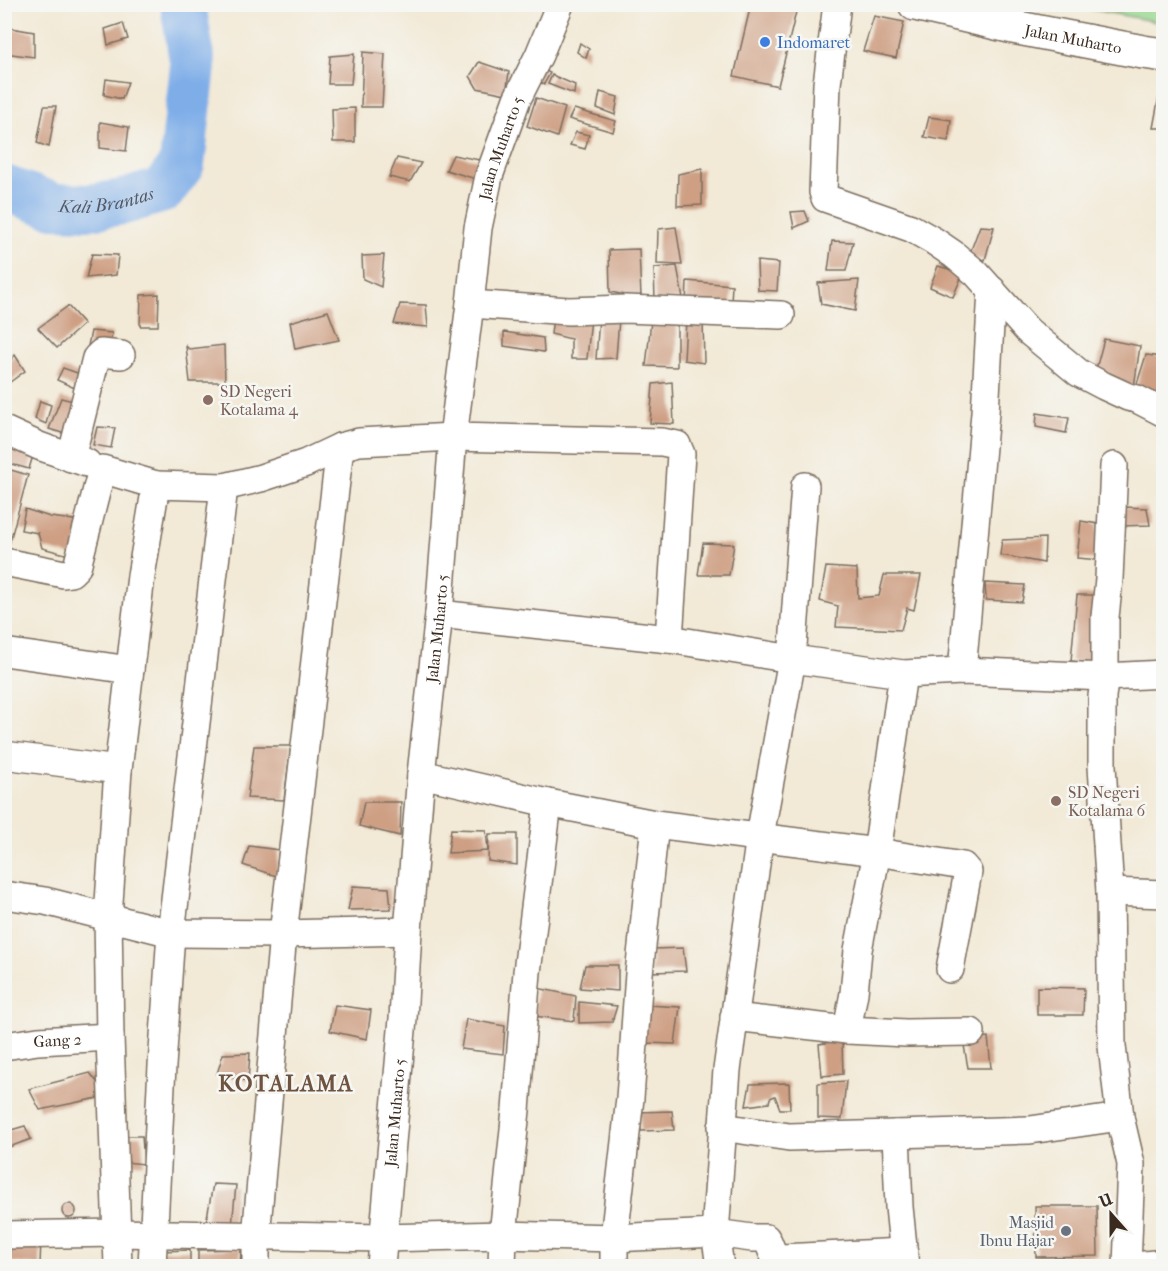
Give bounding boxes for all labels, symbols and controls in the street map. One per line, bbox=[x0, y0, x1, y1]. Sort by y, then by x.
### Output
street label: Jalan Muharto bbox=[1021, 20, 1123, 58]
place label: Indomaret bbox=[777, 33, 851, 52]
marker: Indomaret bbox=[758, 35, 772, 49]
street label: Jalan Muharto 5 bbox=[475, 93, 527, 204]
water label: Kali Brantas bbox=[57, 183, 157, 218]
place label: SD Negeri Kotalama 4 bbox=[220, 382, 298, 419]
marker: SD Negeri Kotalama 4 bbox=[201, 393, 215, 407]
street label: Jalan Muharto 5 bbox=[422, 574, 452, 686]
place label: SD Negeri Kotalama 6 bbox=[1068, 783, 1145, 820]
marker: SD Negeri Kotalama 6 bbox=[1049, 794, 1063, 808]
street label: Gang 2 bbox=[33, 1030, 82, 1051]
street label: Jalan Muharto 5 bbox=[381, 1058, 409, 1170]
district label: KOTALAMA bbox=[218, 1071, 354, 1097]
north arrow bbox=[1081, 1184, 1141, 1244]
text: U bbox=[1096, 1189, 1116, 1212]
place label: Masjid Ibnu Hajar bbox=[980, 1213, 1054, 1250]
marker: Masjid Ibnu Hajar bbox=[1059, 1224, 1073, 1238]

